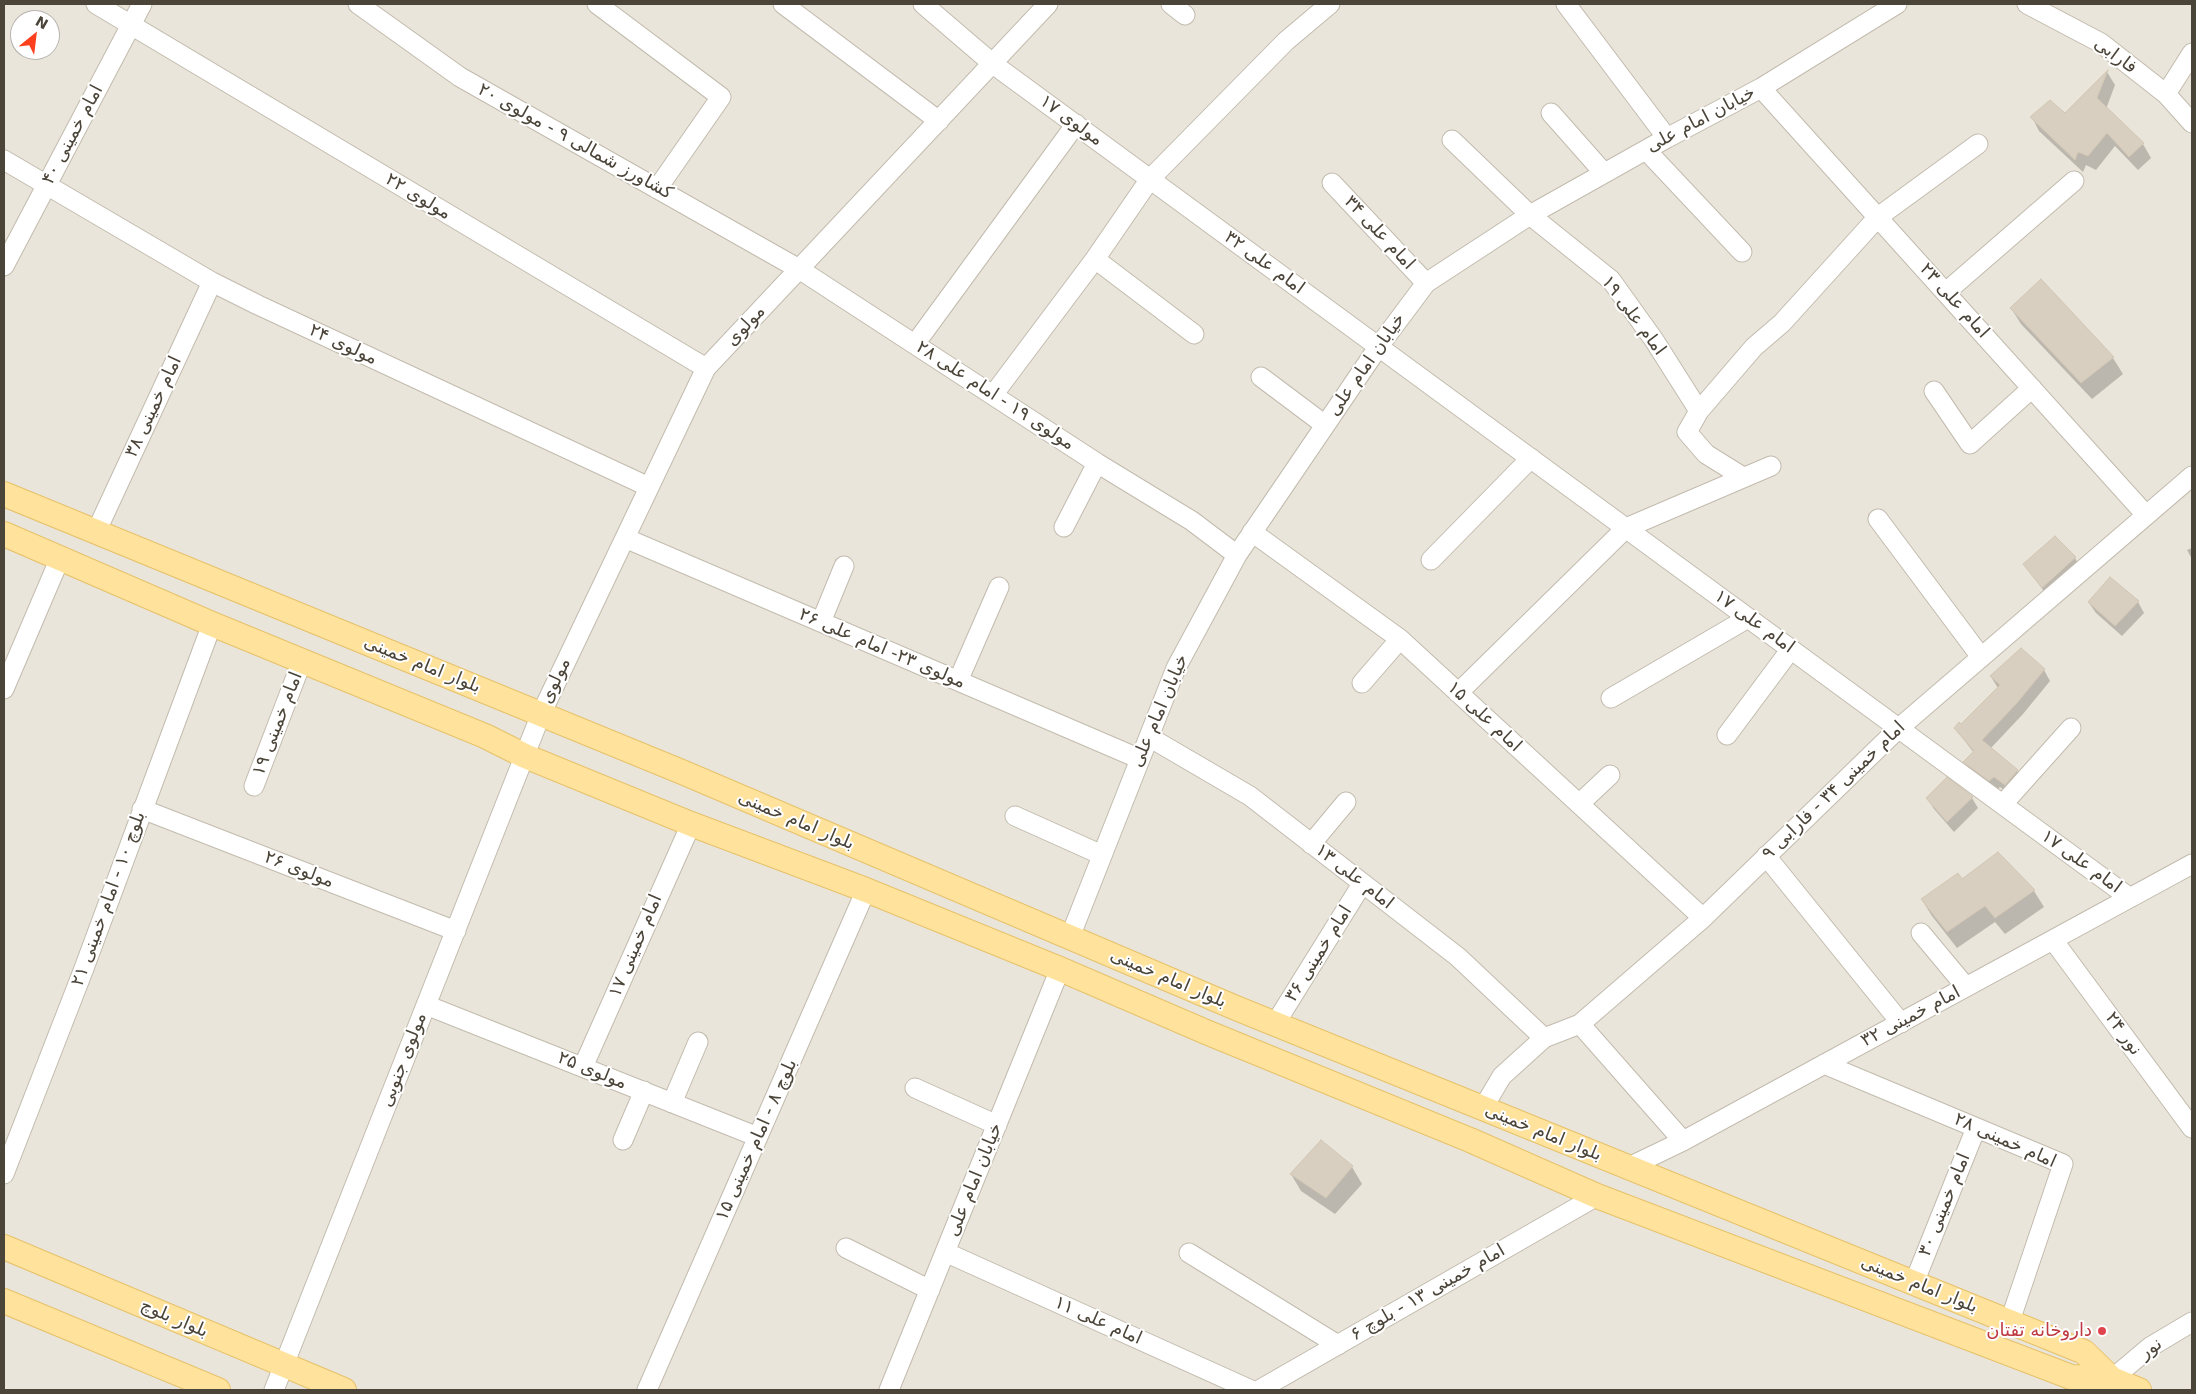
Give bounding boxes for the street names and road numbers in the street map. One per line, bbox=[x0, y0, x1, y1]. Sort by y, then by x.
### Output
street label: فارابی bbox=[2089, 33, 2141, 79]
street label: کشاورز شمالی ۹ - مولوی ۲۰ bbox=[474, 79, 676, 205]
street label: امام خمینی ۴۰ bbox=[38, 82, 108, 188]
street label: خیابان امام علی bbox=[1643, 82, 1759, 158]
street label: مولوی ۱۷ bbox=[1035, 91, 1107, 151]
street label: مولوی ۲۲ bbox=[381, 169, 455, 225]
street label: امام علی ۳۴ bbox=[1339, 191, 1419, 275]
street label: امام علی ۳۲ bbox=[1220, 227, 1308, 299]
street label: امام علی ۲۳ bbox=[1915, 259, 1993, 343]
street label: امام علی ۱۹ bbox=[1596, 272, 1670, 360]
street label: مولوی bbox=[722, 301, 770, 351]
street label: خیابان امام علی bbox=[1324, 310, 1410, 420]
street label: مولوی ۲۴ bbox=[305, 320, 381, 370]
street label: مولوی ۱۹ - امام علی ۲۸ bbox=[912, 337, 1078, 455]
street label: امام خمینی ۳۸ bbox=[121, 353, 187, 461]
street label: امام علی ۱۷ bbox=[1710, 586, 1798, 658]
street label: مولوی ۲۳- امام علی ۲۶ bbox=[795, 604, 969, 694]
street label: بلوار امام خمینی bbox=[360, 632, 484, 698]
street label: خیابان امام علی bbox=[1127, 651, 1193, 771]
street label: مولوی bbox=[536, 655, 576, 707]
street label: امام خمینی ۱۹ bbox=[248, 669, 308, 779]
street label: امام علی ۱۵ bbox=[1442, 677, 1526, 757]
street label: امام خمینی ۳۴ - فارابی ۹ bbox=[1758, 717, 1910, 865]
street label: بلوار امام خمینی bbox=[735, 787, 857, 855]
street label: بلوچ ۱۰ - امام خمینی ۲۱ bbox=[67, 809, 151, 989]
street label: امام علی ۱۷ bbox=[2037, 826, 2125, 898]
street label: امام علی ۱۳ bbox=[1310, 840, 1398, 914]
street label: مولوی ۲۶ bbox=[261, 847, 337, 893]
street label: امام خمینی ۱۷ bbox=[605, 891, 667, 1001]
street label: امام خمینی ۳۶ bbox=[1281, 902, 1357, 1006]
street label: بلوار امام خمینی bbox=[1107, 945, 1229, 1013]
street label: امام خمینی ۳۲ bbox=[1858, 982, 1964, 1052]
street label: نور ۲۴ bbox=[2100, 1008, 2146, 1060]
street label: مولوی جنوبی bbox=[376, 1010, 432, 1110]
street label: مولوی ۲۵ bbox=[554, 1047, 630, 1095]
street label: بلوچ ۸ - امام خمینی ۱۵ bbox=[712, 1056, 802, 1224]
street label: بلوار امام خمینی bbox=[1481, 1100, 1605, 1166]
street label: امام خمینی ۲۸ bbox=[1951, 1109, 2059, 1173]
street label: خیابان امام علی bbox=[942, 1120, 1008, 1240]
street label: امام خمینی ۳۰ bbox=[1914, 1150, 1976, 1260]
street label: امام خمینی ۱۳ - بلوچ ۶ bbox=[1347, 1240, 1509, 1346]
street label: بلوار امام خمینی bbox=[1857, 1252, 1981, 1318]
street label: امام علی ۱۱ bbox=[1051, 1292, 1145, 1350]
street label: بلوار بلوچ bbox=[137, 1295, 211, 1343]
street label: نور bbox=[2135, 1334, 2167, 1364]

